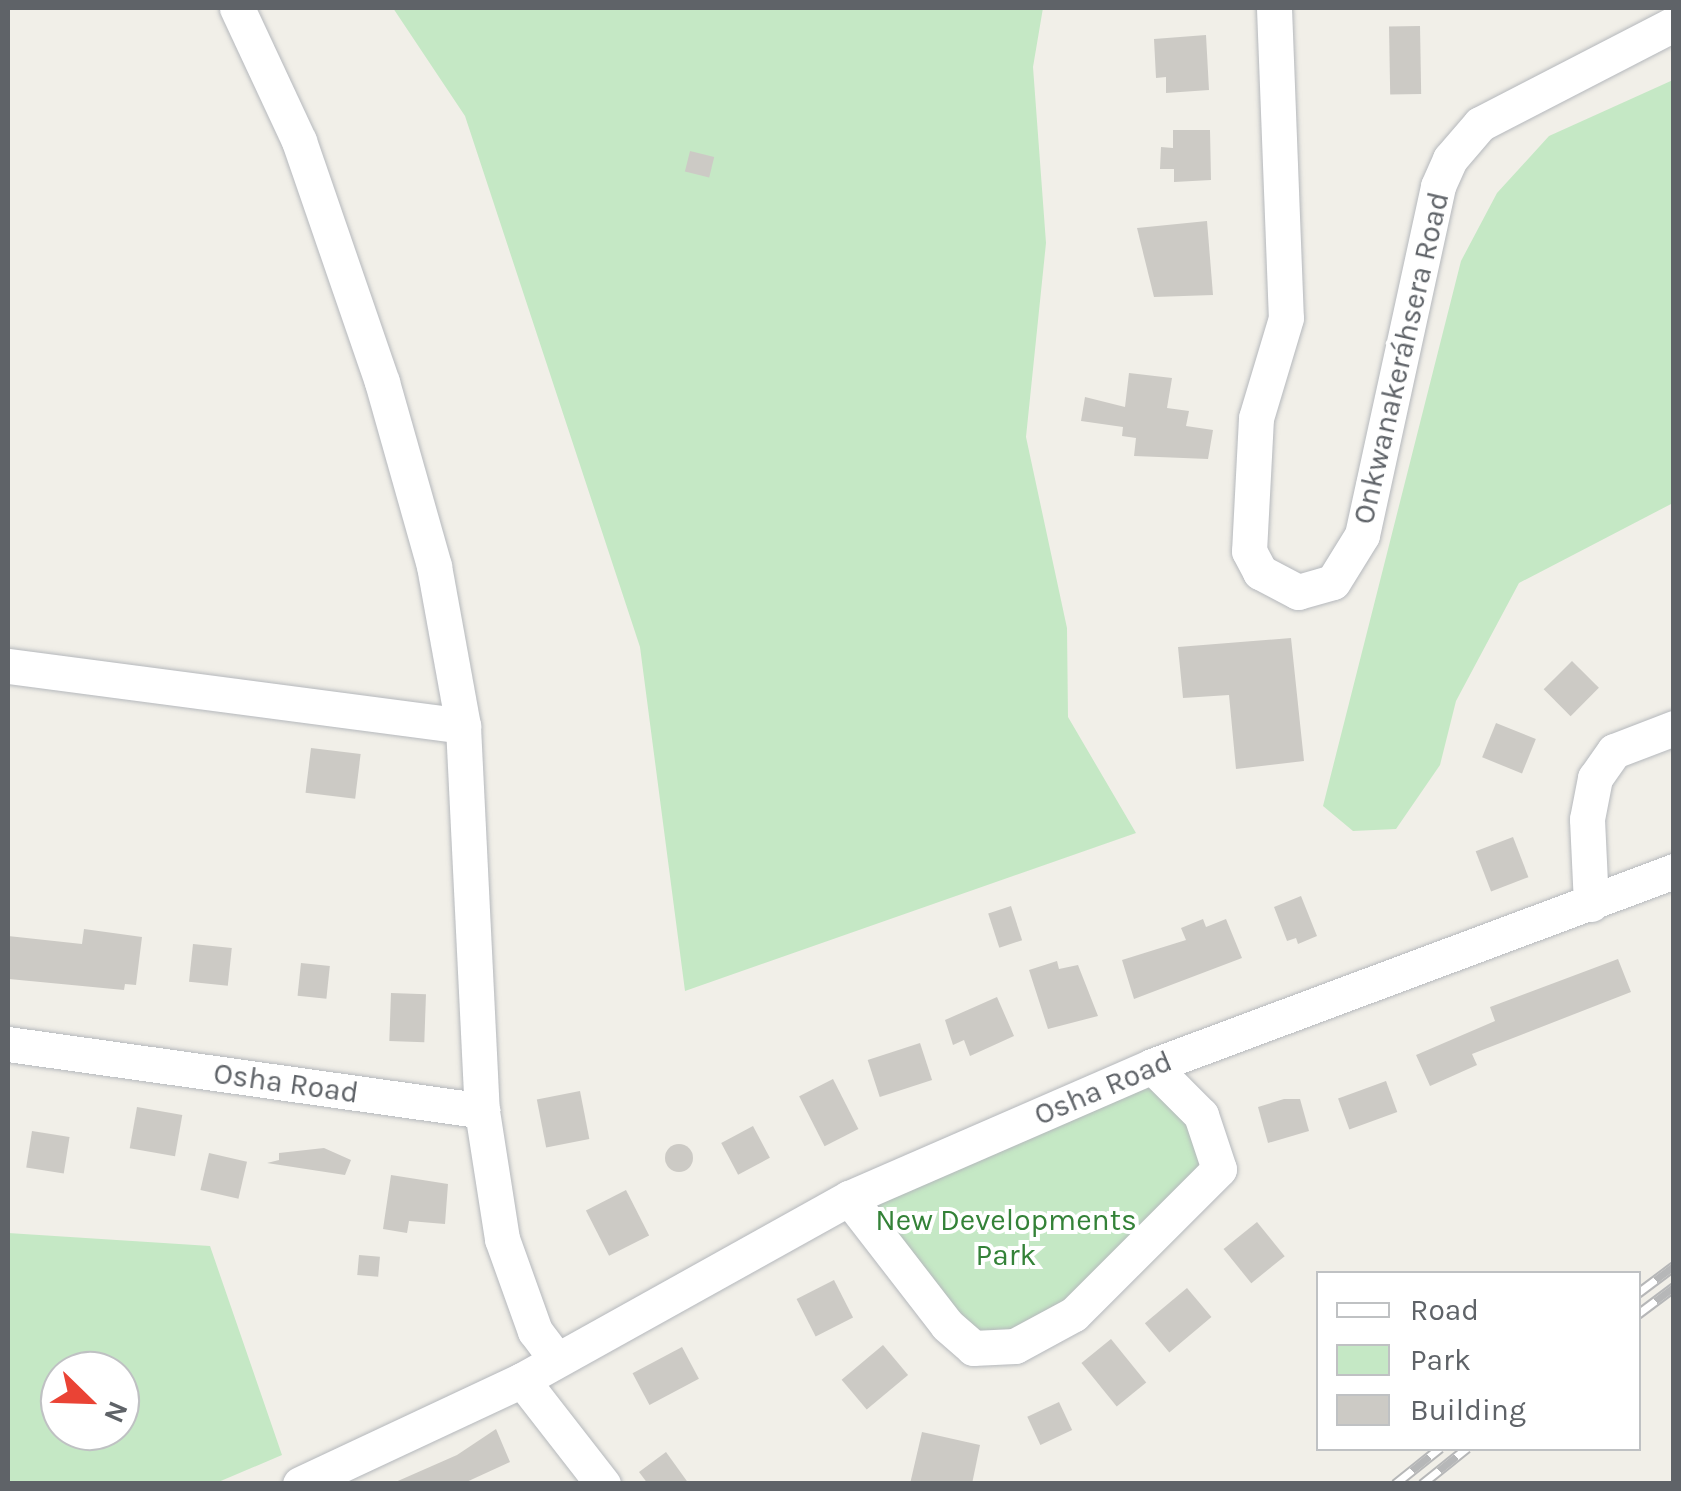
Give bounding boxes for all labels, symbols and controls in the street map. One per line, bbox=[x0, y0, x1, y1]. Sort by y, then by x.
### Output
street label: Onkwanakeráhsera Road bbox=[1345, 188, 1457, 528]
street label: Osha Road bbox=[1029, 1043, 1177, 1133]
street label: Osha Road bbox=[211, 1055, 361, 1111]
park label: New Developments Park bbox=[875, 1202, 1137, 1272]
legend bbox=[1316, 1271, 1641, 1451]
text: Road bbox=[1410, 1292, 1479, 1328]
text: Park bbox=[1410, 1342, 1471, 1378]
north arrow bbox=[40, 1351, 140, 1451]
text: Building bbox=[1410, 1392, 1526, 1428]
text: N bbox=[97, 1396, 135, 1428]

